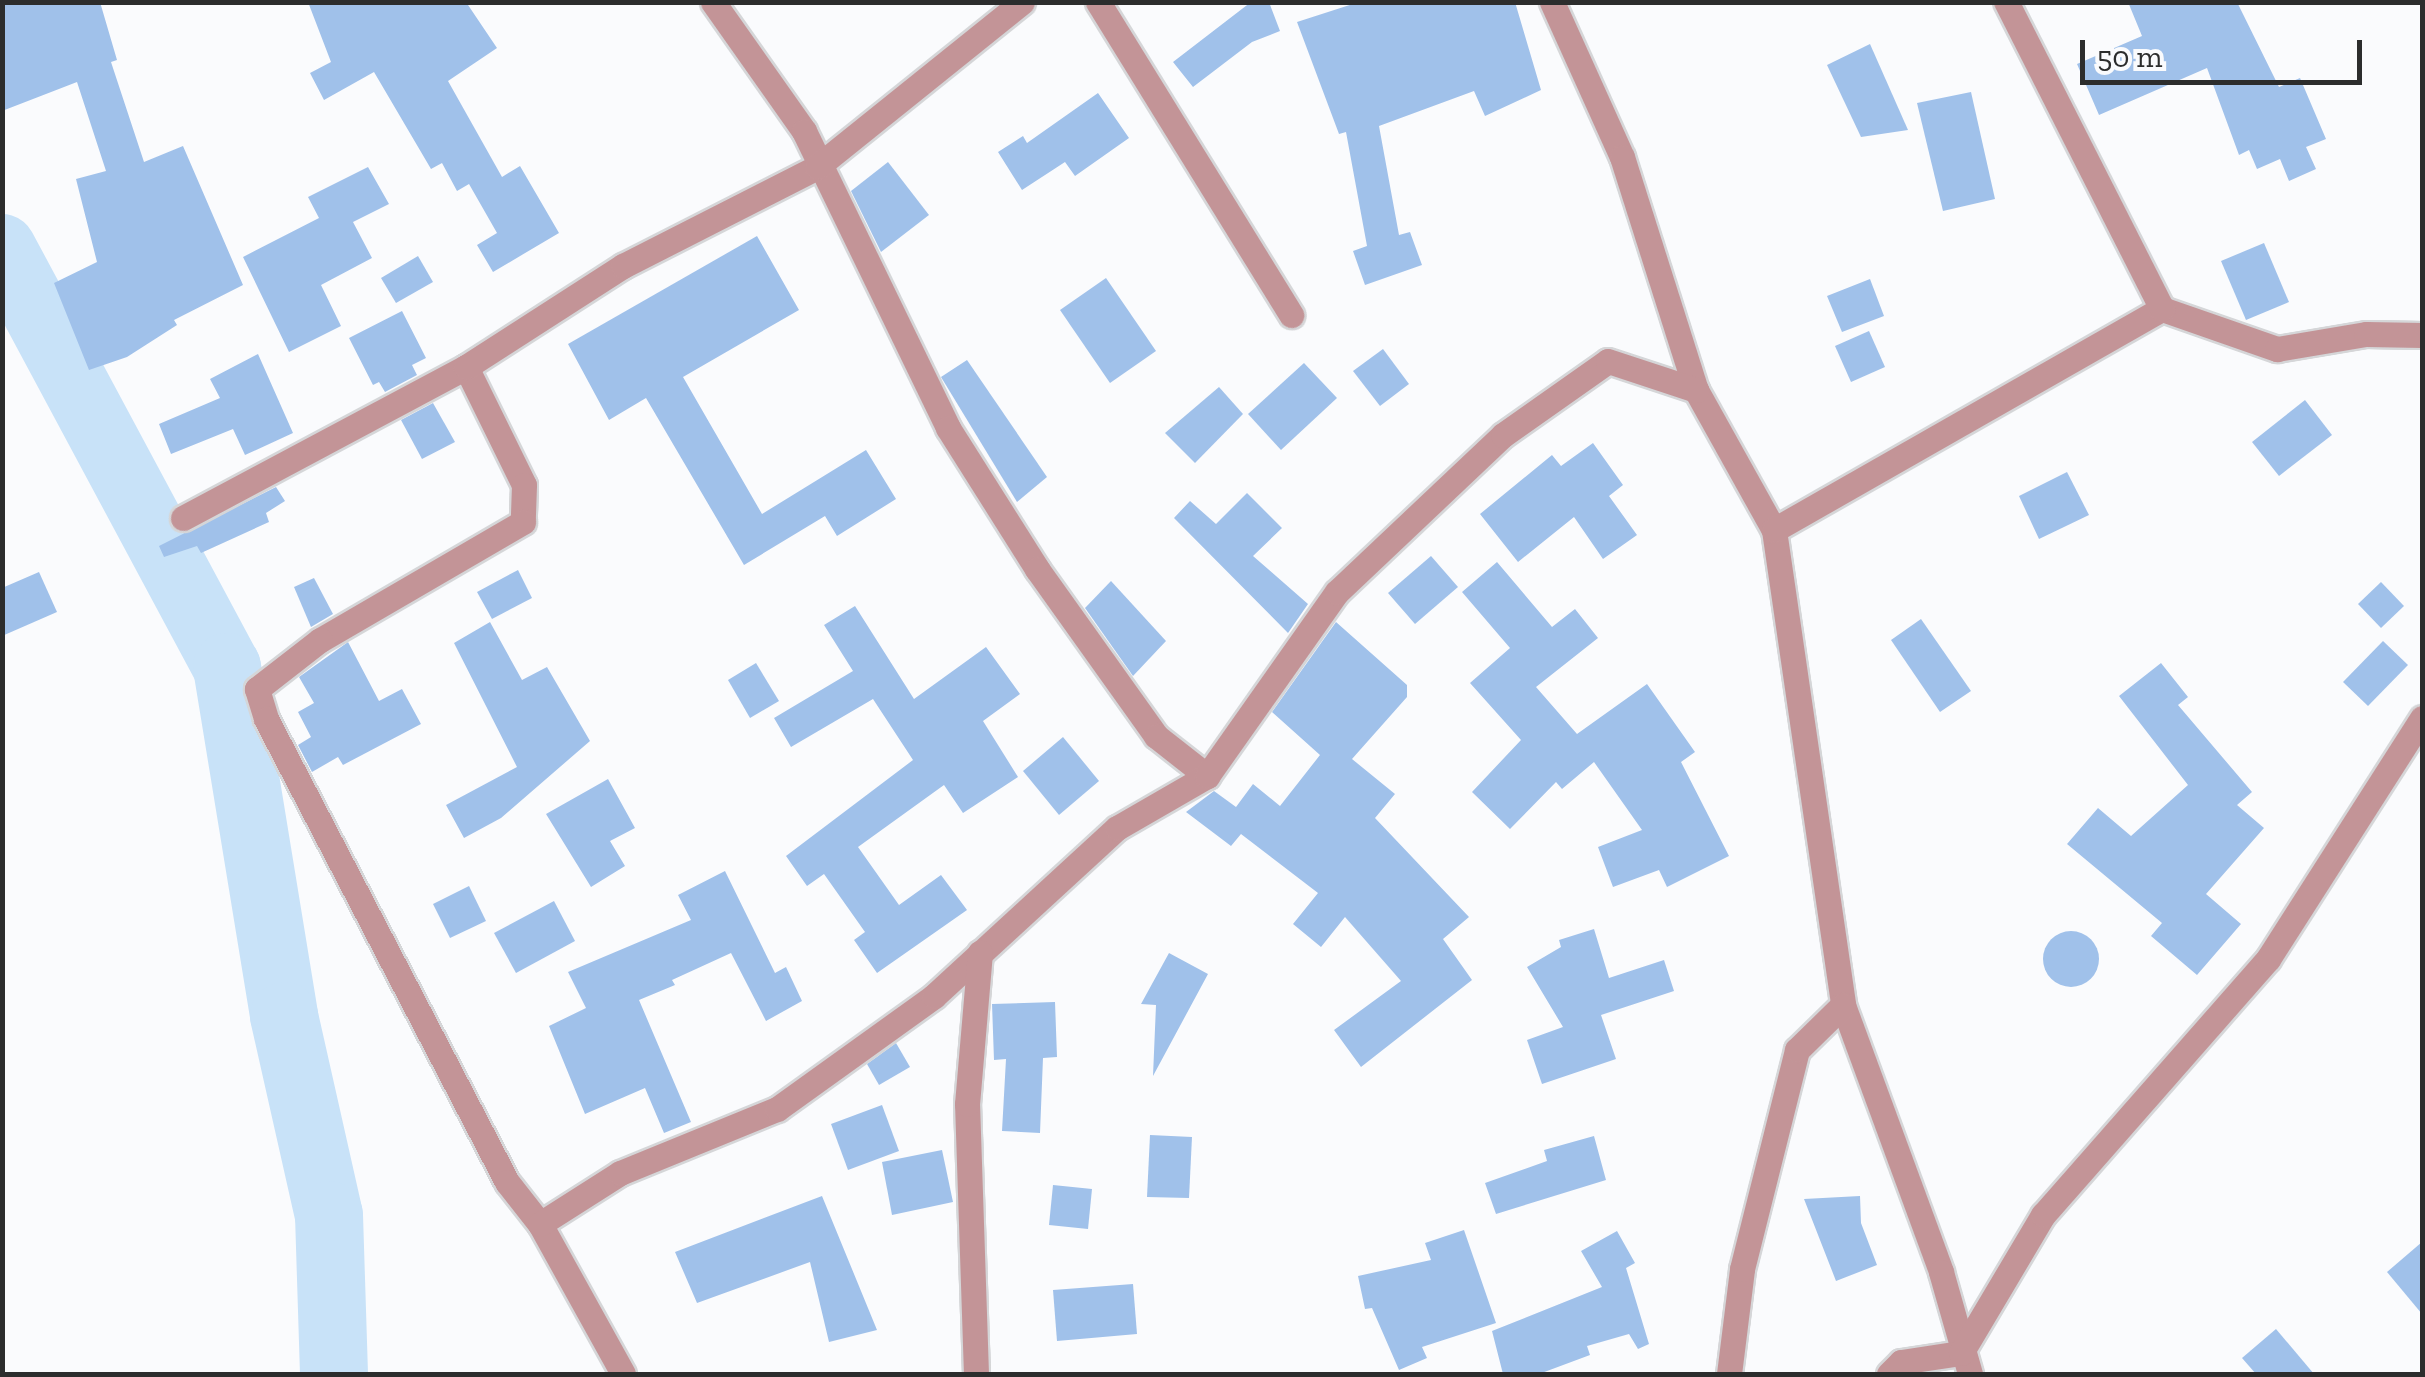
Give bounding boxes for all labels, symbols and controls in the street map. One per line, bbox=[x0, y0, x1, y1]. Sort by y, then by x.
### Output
scale bar bbox=[2085, 20, 2368, 82]
text: 50 m bbox=[2097, 39, 2162, 75]

